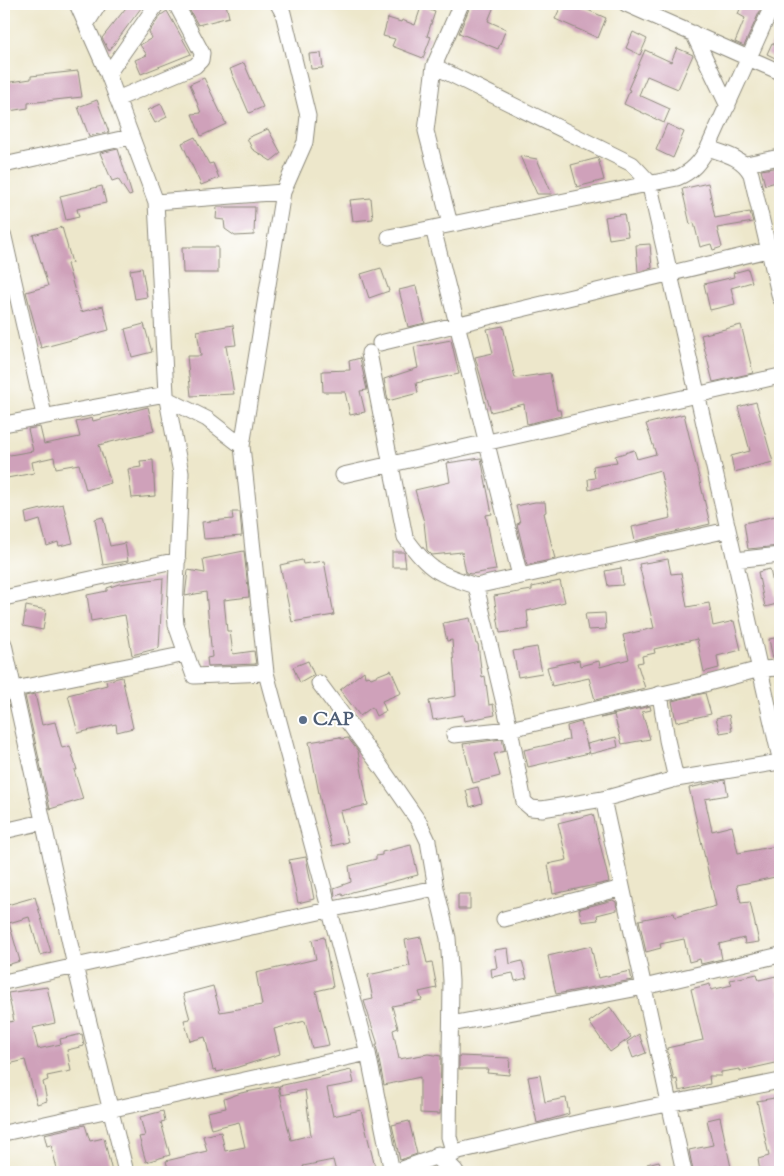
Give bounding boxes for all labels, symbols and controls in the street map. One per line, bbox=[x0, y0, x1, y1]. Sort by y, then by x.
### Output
place label: CAP bbox=[313, 707, 354, 734]
marker: CAP bbox=[297, 714, 309, 726]

